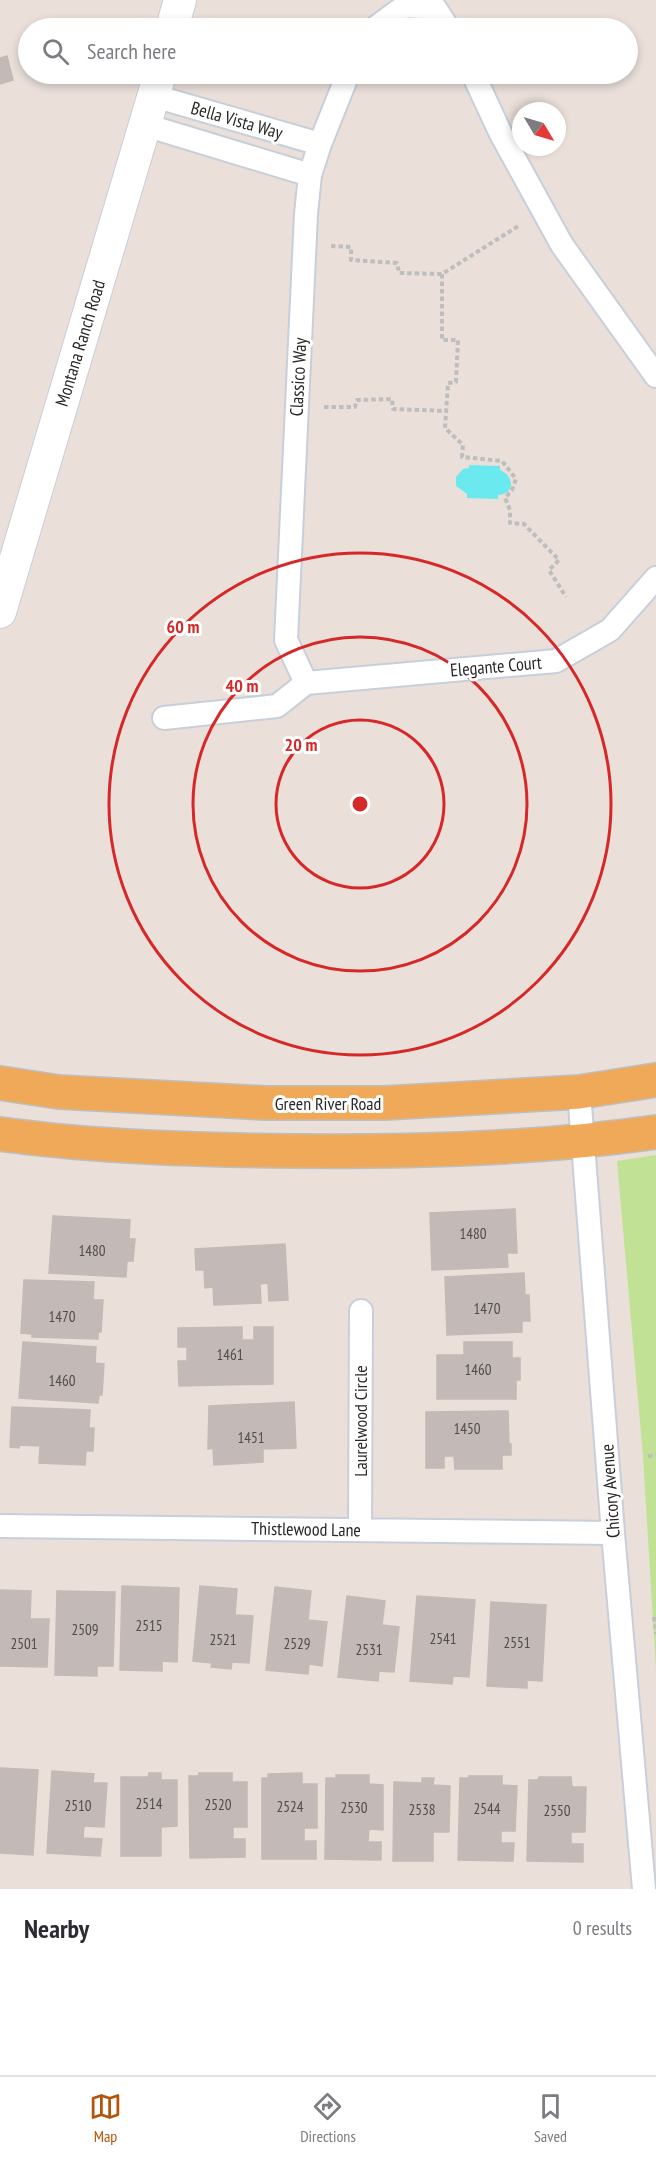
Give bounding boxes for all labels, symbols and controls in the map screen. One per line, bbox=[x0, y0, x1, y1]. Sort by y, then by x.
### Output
search box bbox=[18, 18, 638, 84]
icon: search bbox=[39, 35, 72, 68]
text: Search here bbox=[87, 37, 176, 65]
street label: Bella Vista Way bbox=[188, 96, 286, 144]
north arrow bbox=[512, 102, 566, 156]
street label: Montana Ranch Road bbox=[50, 277, 110, 409]
street label: Classico Way bbox=[284, 337, 312, 417]
text: 60 m bbox=[167, 615, 199, 638]
street label: Elegante Court bbox=[449, 651, 543, 681]
text: 40 m bbox=[226, 674, 258, 697]
text: 20 m bbox=[285, 733, 317, 756]
centre of rings bbox=[350, 794, 370, 814]
street label: Green River Road bbox=[275, 1092, 381, 1115]
house number: 1480 bbox=[459, 1224, 487, 1243]
house number: 1480 bbox=[78, 1241, 106, 1260]
house number: 1470 bbox=[473, 1299, 501, 1318]
house number: 1470 bbox=[48, 1307, 76, 1326]
house number: 1461 bbox=[216, 1345, 244, 1364]
house number: 1460 bbox=[464, 1360, 492, 1379]
street label: Laurelwood Circle bbox=[349, 1365, 372, 1477]
house number: 1460 bbox=[48, 1371, 76, 1390]
house number: 1450 bbox=[453, 1419, 481, 1438]
house number: 1451 bbox=[237, 1428, 265, 1447]
street label: Chicory Avenue bbox=[595, 1443, 625, 1539]
street label: Thistlewood Lane bbox=[251, 1517, 361, 1541]
house number: 2515 bbox=[135, 1616, 163, 1635]
house number: 2509 bbox=[71, 1620, 99, 1639]
house number: 2541 bbox=[429, 1629, 457, 1648]
house number: 2521 bbox=[209, 1630, 237, 1649]
house number: 2551 bbox=[503, 1633, 531, 1652]
house number: 2501 bbox=[10, 1634, 38, 1653]
house number: 2529 bbox=[283, 1634, 311, 1653]
house number: 2531 bbox=[355, 1640, 383, 1659]
house number: 2514 bbox=[135, 1794, 163, 1813]
house number: 2520 bbox=[204, 1795, 232, 1814]
house number: 2510 bbox=[64, 1796, 92, 1815]
house number: 2524 bbox=[276, 1797, 304, 1816]
house number: 2530 bbox=[340, 1798, 368, 1817]
house number: 2544 bbox=[473, 1799, 501, 1818]
house number: 2538 bbox=[408, 1800, 436, 1819]
house number: 2550 bbox=[543, 1801, 571, 1820]
text: Nearby bbox=[24, 1912, 89, 1945]
text: 0 results bbox=[573, 1915, 632, 1941]
tab: Map bbox=[89, 2090, 122, 2146]
tab: Directions bbox=[300, 2090, 356, 2146]
tab: Saved bbox=[534, 2090, 567, 2146]

